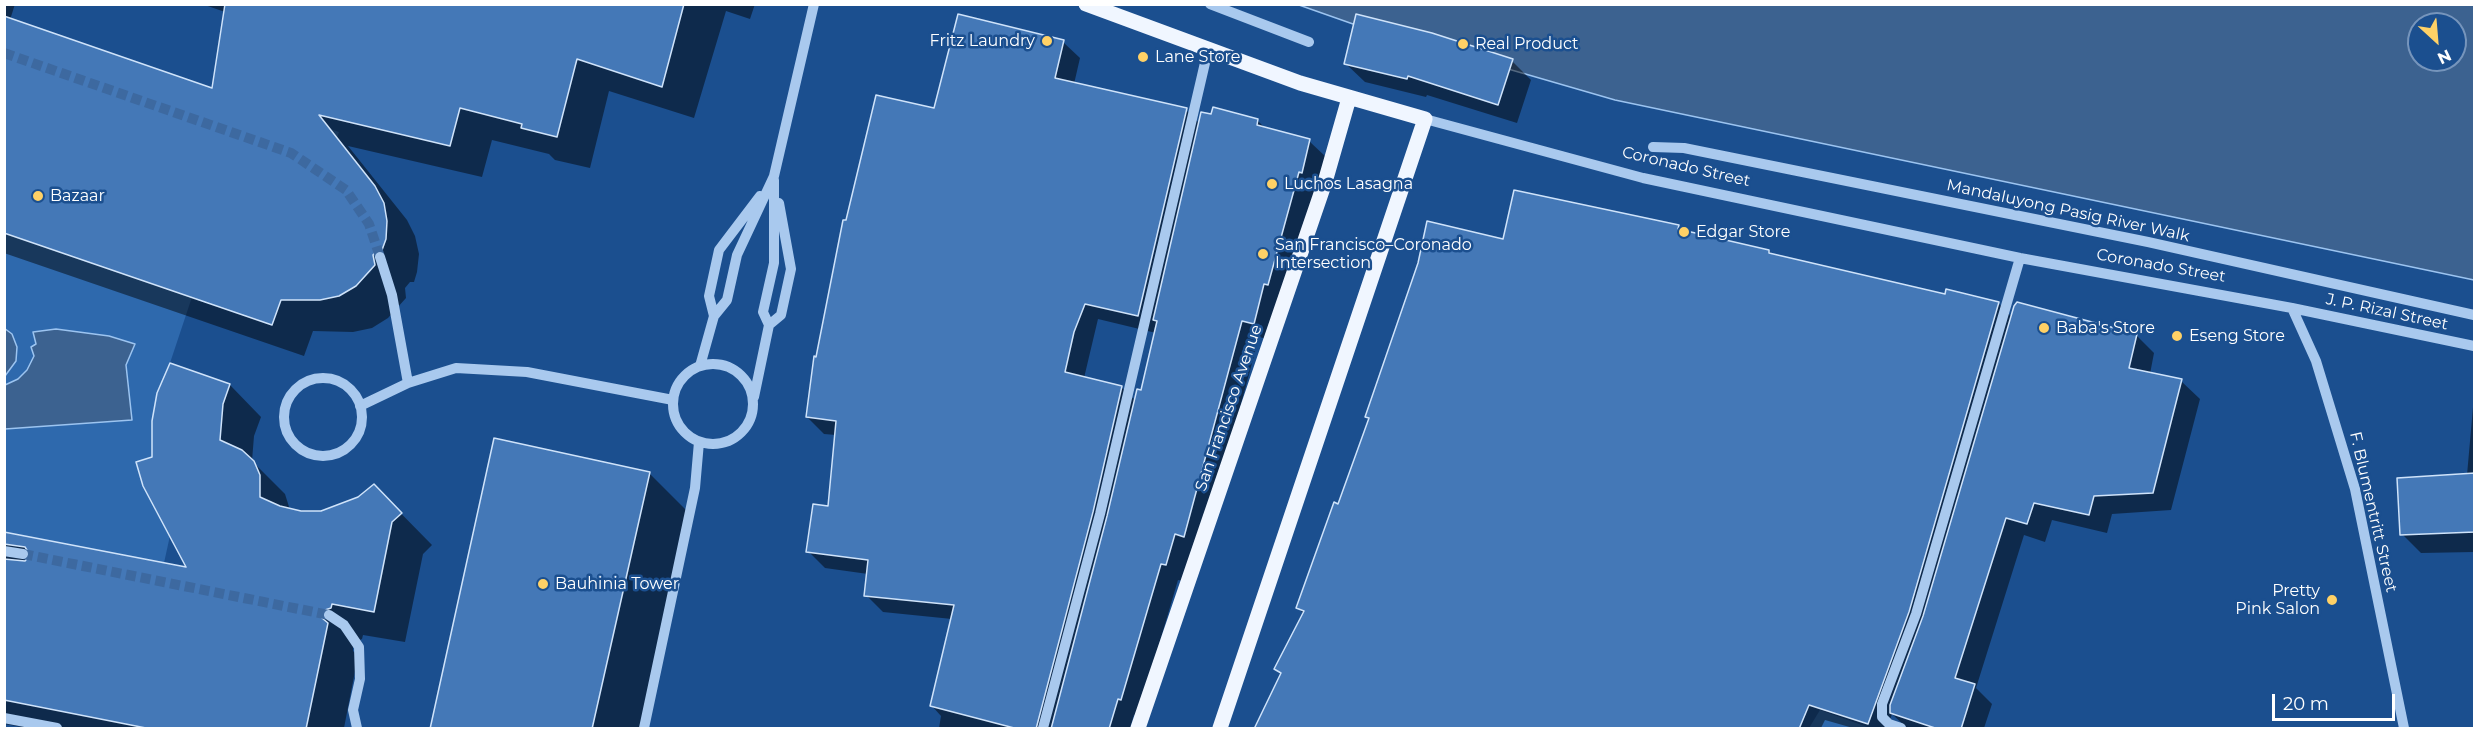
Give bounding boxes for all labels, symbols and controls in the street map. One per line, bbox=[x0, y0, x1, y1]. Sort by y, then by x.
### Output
north arrow bbox=[2407, 12, 2467, 72]
place label: Fritz Laundry bbox=[929, 31, 1035, 51]
marker: Fritz Laundry bbox=[1040, 34, 1054, 48]
place label: Real Product bbox=[1475, 34, 1579, 54]
marker: Real Product bbox=[1456, 37, 1470, 51]
text: N bbox=[2434, 45, 2454, 68]
place label: Lane Store bbox=[1155, 47, 1240, 67]
marker: Lane Store bbox=[1136, 50, 1150, 64]
street label: Coronado Street bbox=[1620, 143, 1752, 191]
place label: Luchos Lasagna bbox=[1284, 174, 1413, 194]
street label: Mandaluyong Pasig River Walk bbox=[1945, 176, 2191, 246]
marker: Luchos Lasagna bbox=[1265, 177, 1279, 191]
place label: Bazaar bbox=[50, 186, 105, 206]
marker: Bazaar bbox=[31, 189, 45, 203]
place label: Edgar Store bbox=[1696, 222, 1790, 242]
marker: Edgar Store bbox=[1677, 225, 1691, 239]
place label: San Francisco–Coronado Intersection bbox=[1275, 235, 1472, 273]
street label: Coronado Street bbox=[2095, 245, 2227, 287]
marker: San Francisco–Coronado Intersection bbox=[1256, 247, 1270, 261]
street label: J. P. Rizal Street bbox=[2324, 290, 2450, 334]
place label: Baba's Store bbox=[2056, 318, 2155, 338]
marker: Baba's Store bbox=[2037, 321, 2051, 335]
street label: San Francisco Avenue bbox=[1191, 322, 1267, 494]
place label: Eseng Store bbox=[2189, 326, 2285, 346]
marker: Eseng Store bbox=[2170, 329, 2184, 343]
street label: F. Blumentritt Street bbox=[2345, 430, 2401, 594]
place label: Bauhinia Tower bbox=[555, 574, 679, 594]
marker: Bauhinia Tower bbox=[536, 577, 550, 591]
place label: Pretty Pink Salon bbox=[2235, 581, 2320, 619]
marker: Pretty Pink Salon bbox=[2325, 593, 2339, 607]
scale bar bbox=[2275, 682, 2398, 720]
text: 20 m bbox=[2283, 693, 2329, 715]

